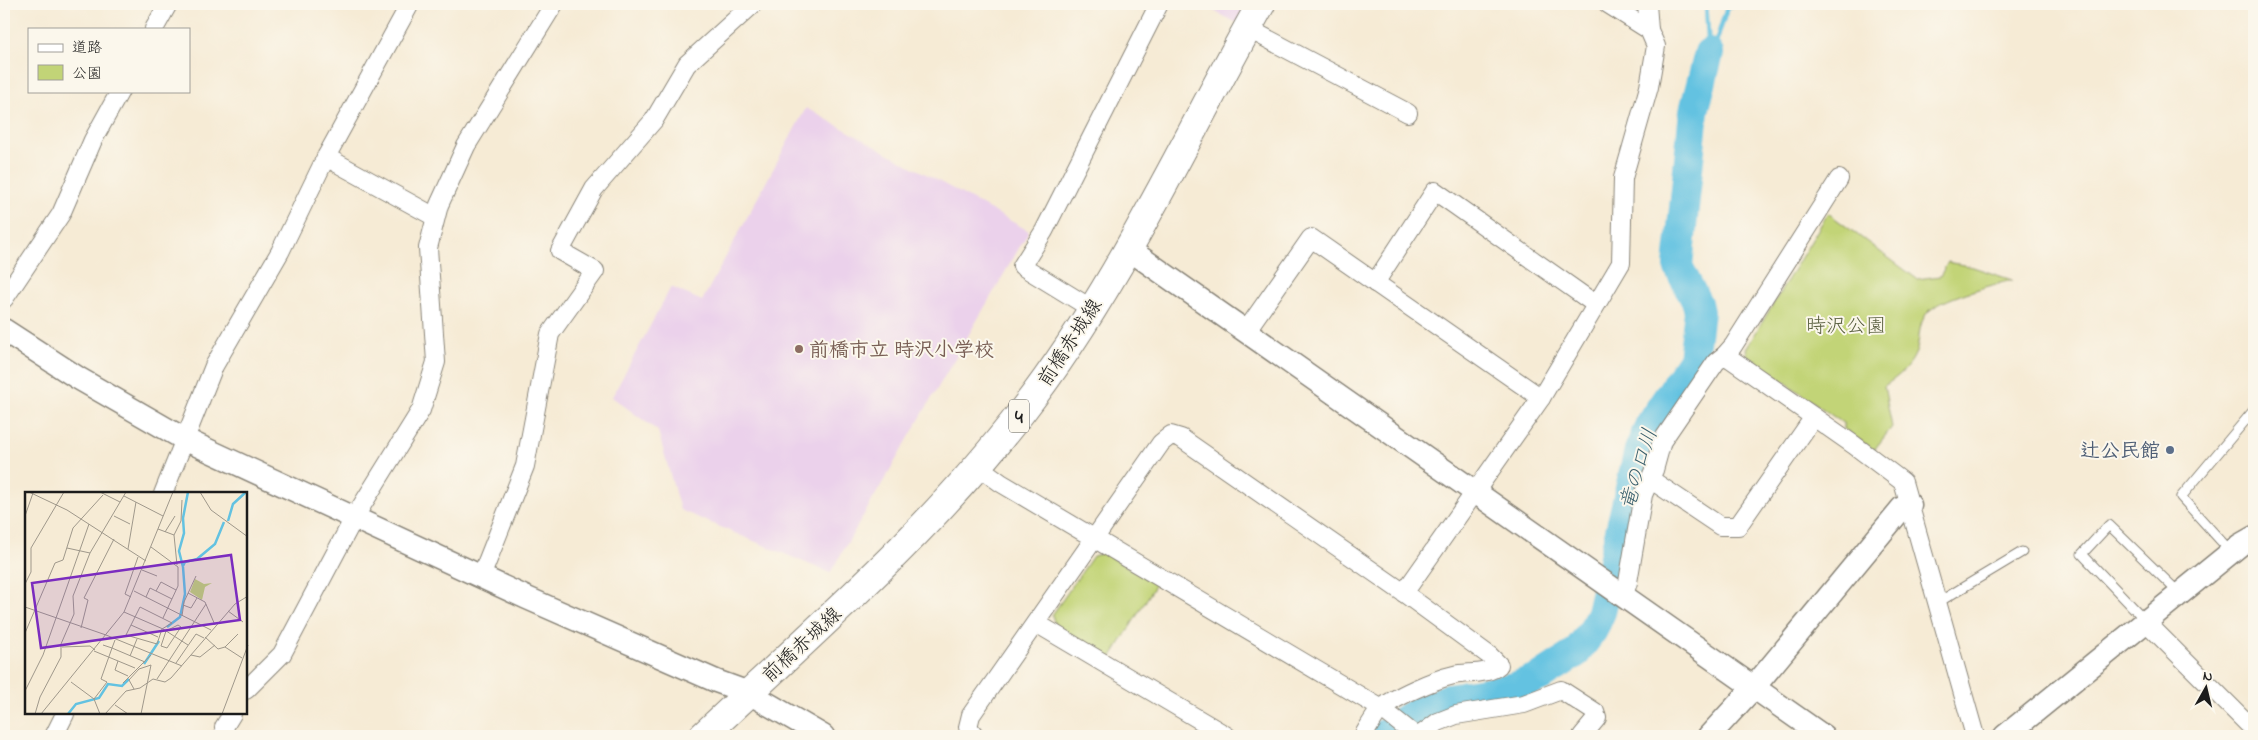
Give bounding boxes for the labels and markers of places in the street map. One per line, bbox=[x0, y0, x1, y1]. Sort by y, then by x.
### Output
place label: 前橋市立 時沢小学校 bbox=[809, 337, 994, 366]
marker: 前橋市立 時沢小学校 bbox=[793, 343, 805, 355]
place label: 辻公民館 bbox=[2080, 438, 2160, 467]
marker: 辻公民館 bbox=[2164, 444, 2176, 456]

